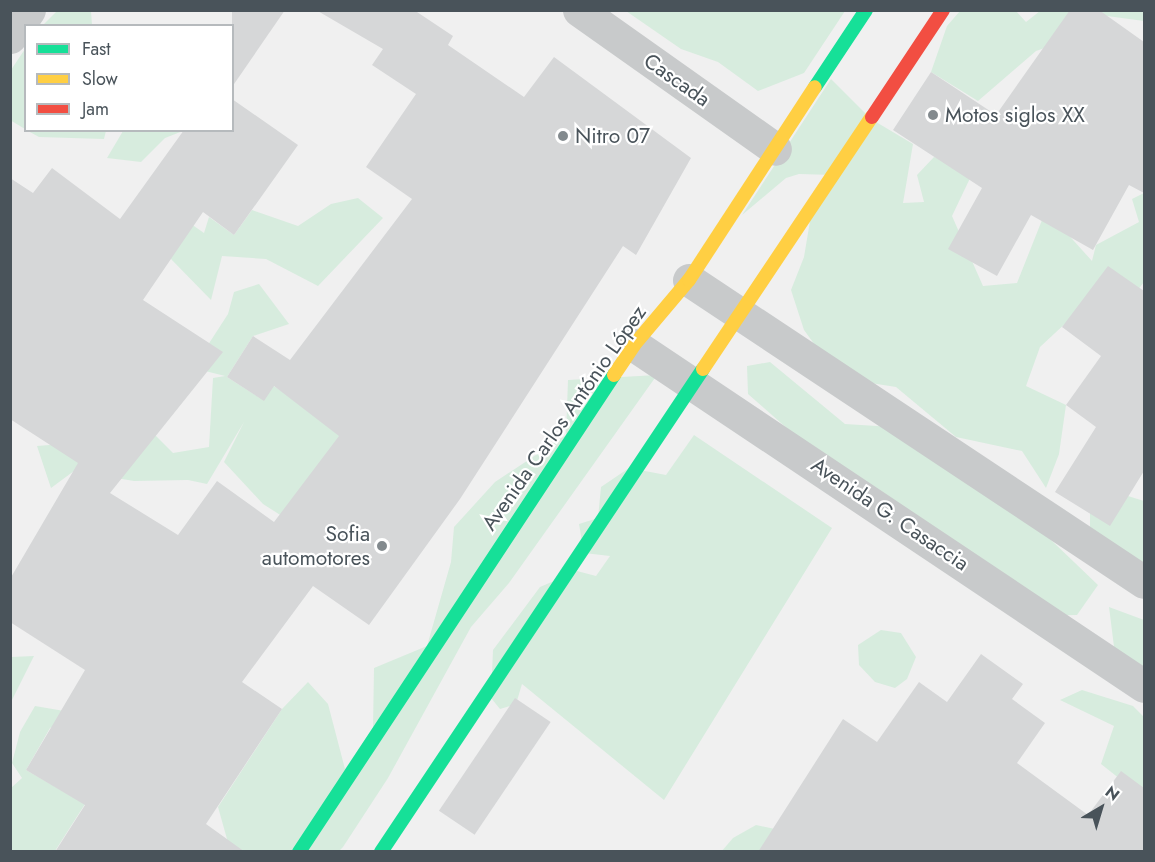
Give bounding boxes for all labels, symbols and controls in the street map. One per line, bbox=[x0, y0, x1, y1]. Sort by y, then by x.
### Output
legend bbox=[24, 24, 234, 132]
text: Fast bbox=[82, 36, 111, 62]
street label: Cascada bbox=[639, 48, 715, 112]
text: Slow bbox=[82, 66, 118, 92]
text: Jam bbox=[82, 96, 109, 122]
place label: Motos siglos XX bbox=[945, 102, 1085, 128]
marker: Motos siglos XX bbox=[926, 108, 940, 122]
place label: Nitro 07 bbox=[575, 123, 650, 149]
marker: Nitro 07 bbox=[556, 129, 570, 143]
street label: Avenida Carlos António López bbox=[477, 301, 651, 535]
street label: Avenida G. Casaccia bbox=[807, 452, 973, 576]
place label: Sofia automotores bbox=[262, 521, 370, 571]
marker: Sofia automotores bbox=[375, 539, 389, 553]
north arrow bbox=[1071, 778, 1131, 838]
text: N bbox=[1100, 780, 1124, 806]

